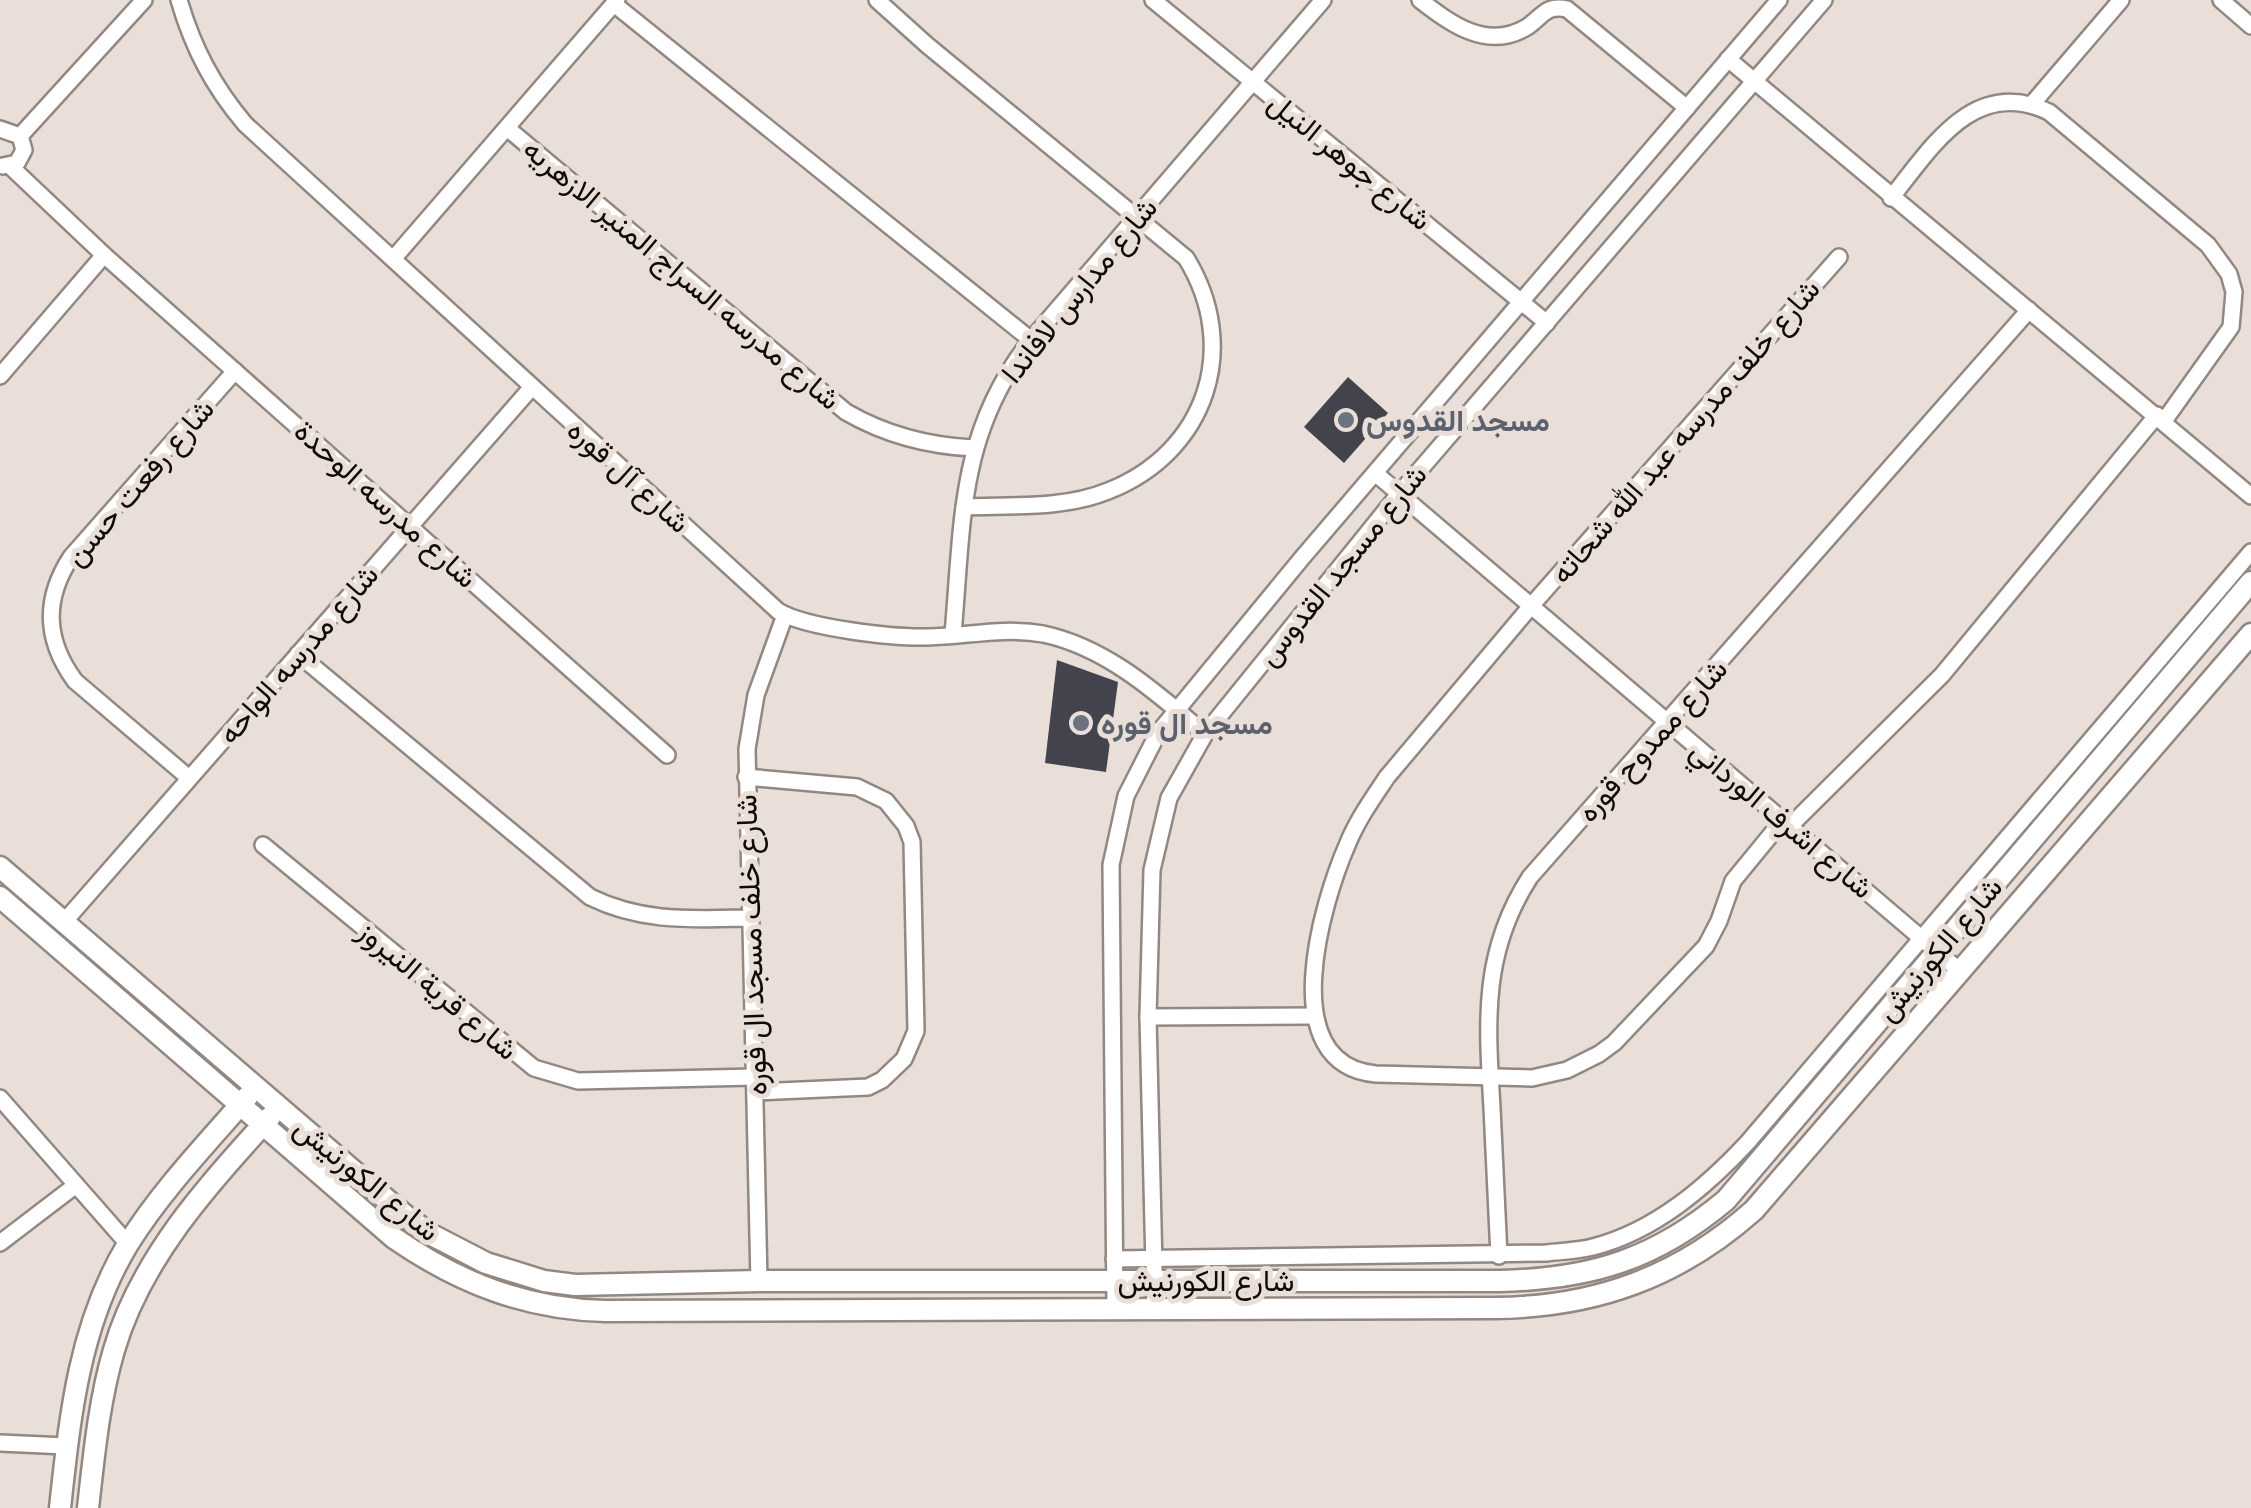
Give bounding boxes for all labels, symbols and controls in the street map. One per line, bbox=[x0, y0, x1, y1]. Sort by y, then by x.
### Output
street label: شارع جوهر النيل bbox=[1260, 85, 1438, 240]
street label: شارع مدرسه السراج المنير الازهريه bbox=[514, 131, 848, 419]
street label: شارع مدارس لافاندا bbox=[994, 190, 1167, 391]
street label: شارع خلف مدرسه عبد الله شحاته bbox=[1543, 272, 1829, 592]
street label: شارع رفعت حسن bbox=[57, 391, 223, 575]
place label: مسجد القدوس bbox=[1366, 403, 1550, 439]
marker: مسجد القدوس bbox=[1335, 409, 1357, 431]
street label: شارع آل قوره bbox=[559, 412, 697, 542]
street label: شارع مدرسه الوحدة bbox=[285, 413, 485, 597]
street label: شارع مسجد القدوس bbox=[1250, 457, 1436, 674]
street label: شارع مدرسه الواحه bbox=[211, 557, 388, 753]
street label: شارع ممدوح قوره bbox=[1570, 651, 1736, 831]
place label: مسجد ال قوره bbox=[1101, 706, 1273, 742]
marker: مسجد ال قوره bbox=[1070, 712, 1092, 734]
street label: شارع اشرف الورداني bbox=[1679, 732, 1881, 911]
street label: شارع خلف مسجد ال قوره bbox=[728, 794, 777, 1096]
street label: شارع الكورنيش bbox=[1869, 870, 2012, 1030]
street label: شارع قرية النيروز bbox=[348, 912, 525, 1069]
street label: شارع الكورنيش bbox=[285, 1110, 447, 1251]
street label: شارع الكورنيش bbox=[1118, 1263, 1294, 1301]

